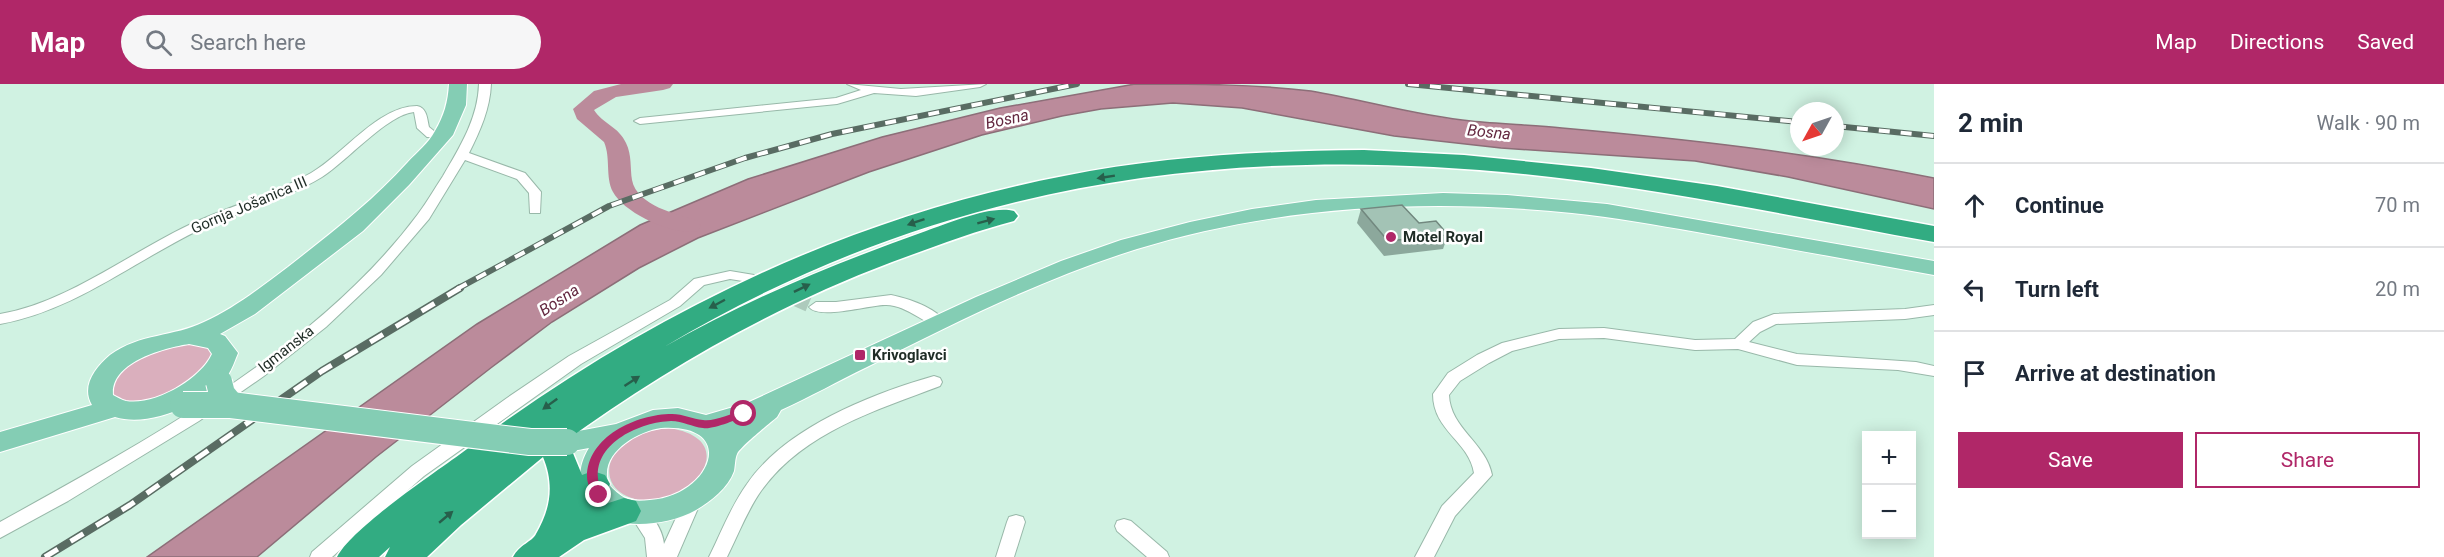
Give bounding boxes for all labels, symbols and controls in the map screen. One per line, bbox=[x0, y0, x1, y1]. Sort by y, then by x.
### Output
search box bbox=[121, 15, 541, 69]
text: Map bbox=[30, 26, 85, 59]
icon: search bbox=[142, 26, 175, 59]
text: Search here bbox=[190, 30, 306, 55]
text: Map bbox=[2155, 30, 2197, 54]
text: Directions bbox=[2230, 30, 2324, 54]
text: Saved bbox=[2357, 30, 2414, 54]
north arrow bbox=[1790, 102, 1844, 156]
water label: Bosna bbox=[984, 105, 1030, 133]
text: 2 min bbox=[1958, 108, 2023, 138]
text: Walk · 90 m bbox=[2317, 111, 2420, 135]
water label: Bosna bbox=[1466, 120, 1512, 144]
street label: Gornja Jošanica III bbox=[188, 172, 310, 238]
one-way arrow bbox=[1096, 173, 1115, 182]
icon: ahead bbox=[1958, 189, 1991, 222]
text: Continue bbox=[2015, 193, 2104, 218]
text: 70 m bbox=[2375, 193, 2420, 217]
one-way arrow bbox=[977, 216, 995, 225]
one-way arrow bbox=[907, 217, 925, 227]
place label: Motel Royal bbox=[1403, 228, 1483, 246]
marker: Motel Royal bbox=[1384, 230, 1398, 244]
icon: left bbox=[1958, 273, 1991, 306]
text: Turn left bbox=[2015, 277, 2099, 302]
text: 20 m bbox=[2375, 277, 2420, 301]
water label: Bosna bbox=[536, 280, 582, 320]
one-way arrow bbox=[794, 283, 811, 292]
one-way arrow bbox=[708, 299, 725, 309]
street label: Igmanska bbox=[255, 322, 317, 376]
place label: Krivoglavci bbox=[872, 346, 947, 364]
marker: Krivoglavci bbox=[853, 348, 867, 362]
icon: arrive bbox=[1958, 357, 1991, 390]
text: Arrive at destination bbox=[2015, 361, 2216, 386]
one-way arrow bbox=[624, 376, 640, 387]
one-way arrow bbox=[542, 398, 557, 410]
route start bbox=[730, 400, 756, 426]
map controls bbox=[1862, 431, 1916, 539]
button: + bbox=[1862, 431, 1916, 485]
button: Save bbox=[1958, 432, 2183, 488]
button: Share bbox=[2195, 432, 2420, 488]
route end bbox=[585, 481, 611, 507]
button: − bbox=[1862, 485, 1916, 539]
one-way arrow bbox=[438, 511, 453, 524]

